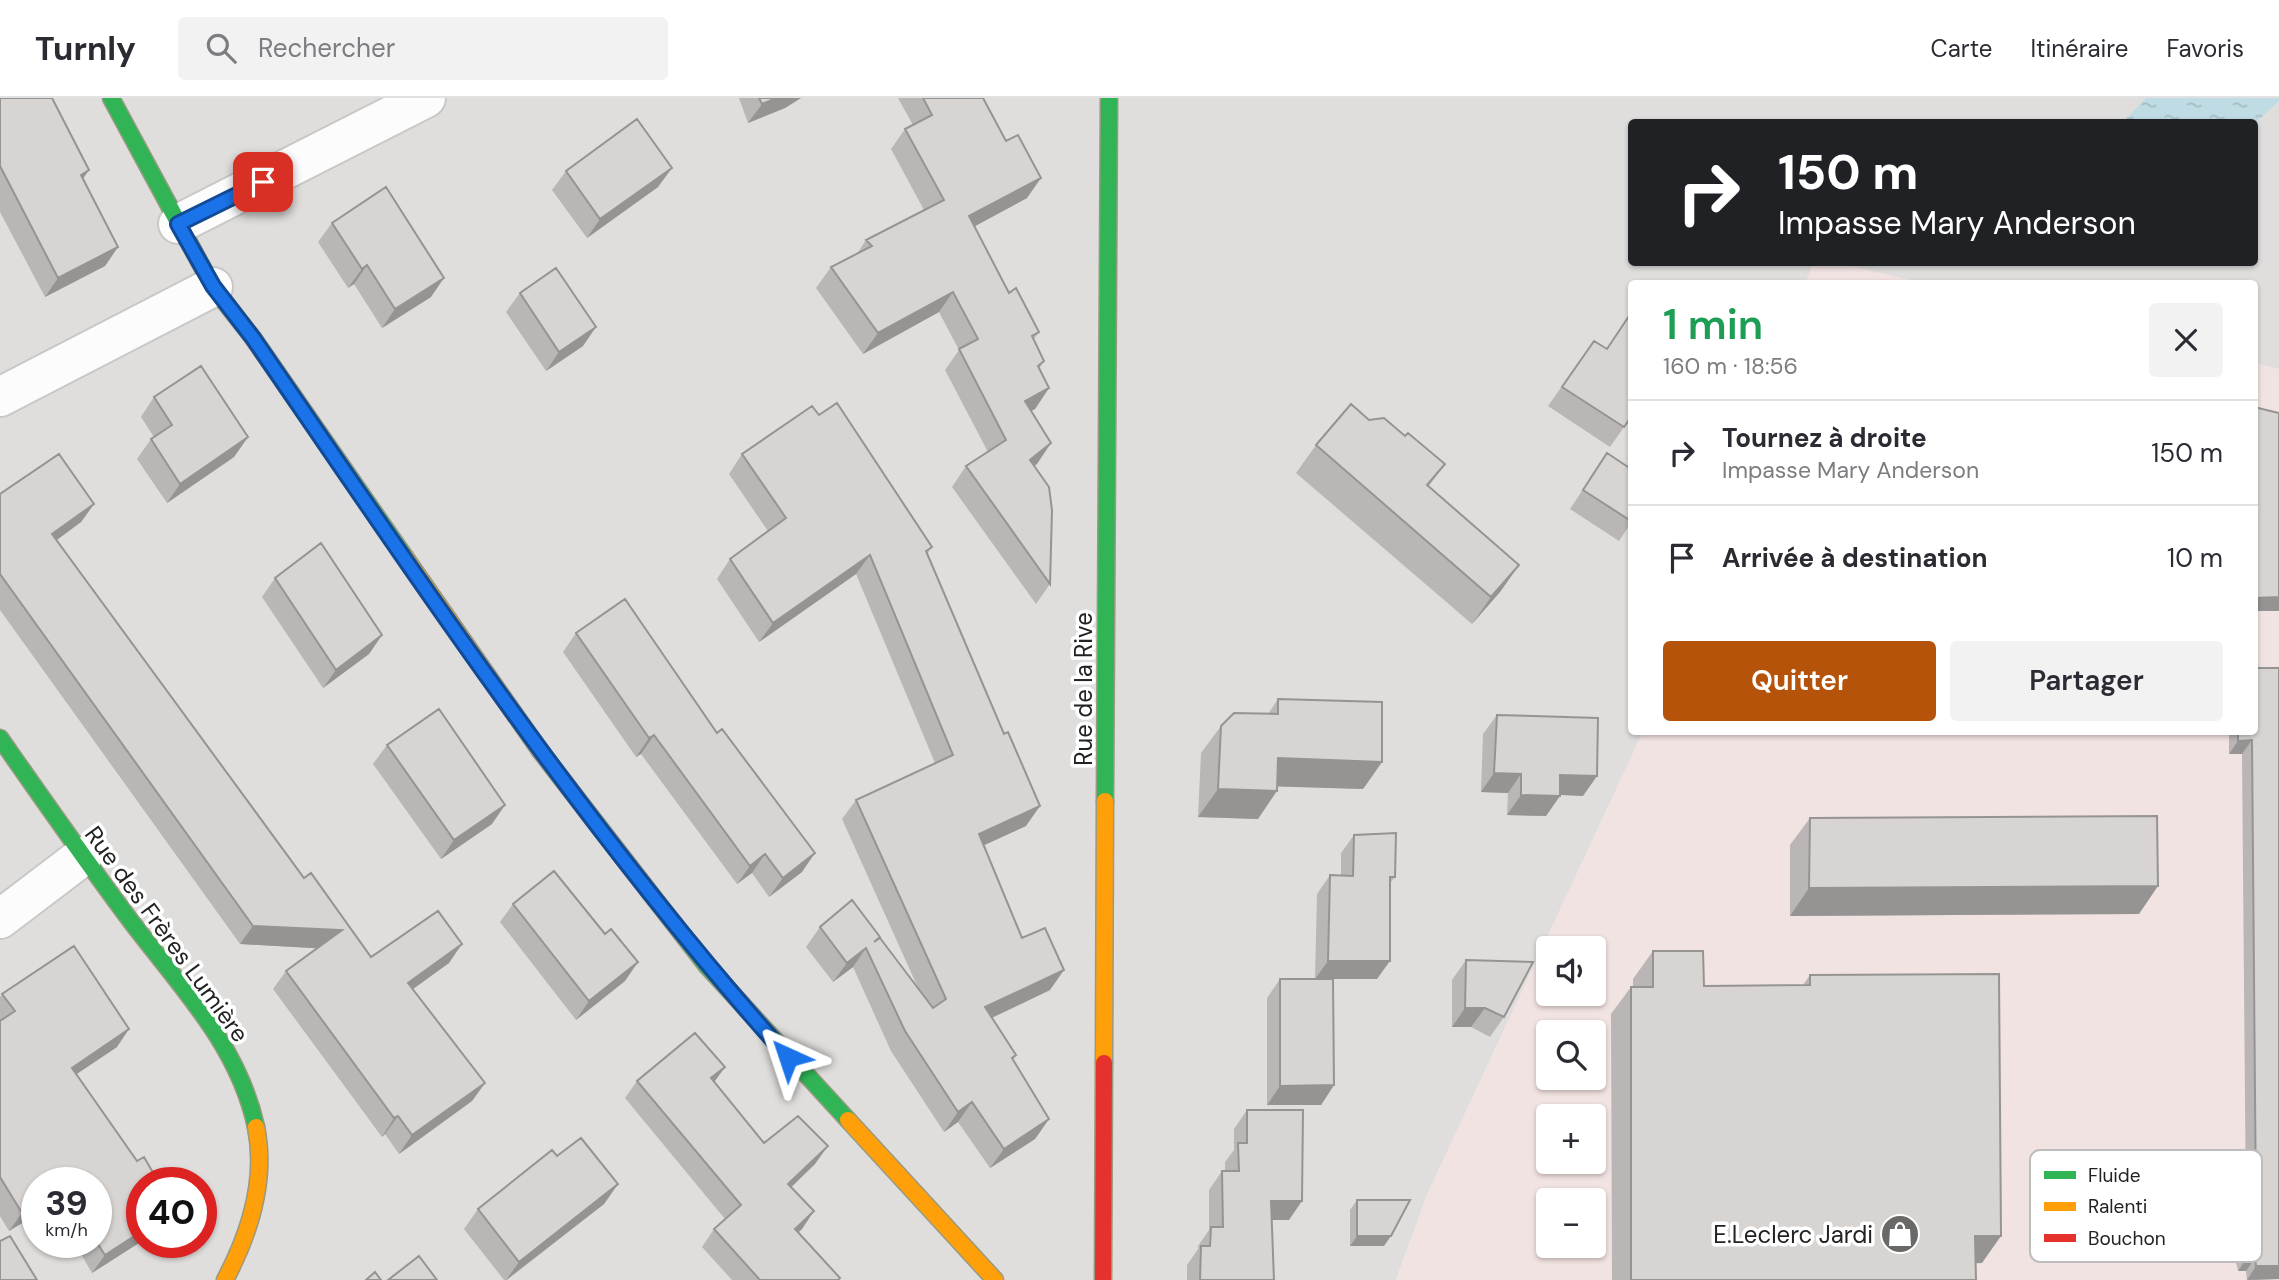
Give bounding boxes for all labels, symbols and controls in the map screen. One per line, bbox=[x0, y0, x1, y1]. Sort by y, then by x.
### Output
search box bbox=[178, 17, 668, 80]
text: Turnly bbox=[35, 27, 136, 70]
icon: search bbox=[202, 29, 240, 67]
text: Rechercher bbox=[258, 31, 395, 65]
text: Carte bbox=[1931, 33, 1992, 64]
text: Itinéraire bbox=[2030, 33, 2128, 64]
text: Favoris bbox=[2166, 33, 2244, 64]
text: 150 m bbox=[1778, 140, 1918, 204]
icon: right bbox=[1663, 147, 1754, 238]
pin bbox=[233, 152, 293, 212]
icon: arrive bbox=[244, 163, 282, 201]
text: Impasse Mary Anderson bbox=[1778, 202, 2136, 244]
text: 1 min bbox=[1663, 297, 1763, 352]
button: close bbox=[2149, 303, 2223, 377]
text: 160 m · 18:56 bbox=[1663, 351, 1798, 381]
text: Tournez à droite bbox=[1722, 421, 1927, 455]
icon: right bbox=[1663, 434, 1701, 472]
text: 150 m bbox=[2151, 436, 2223, 470]
text: Impasse Mary Anderson bbox=[1722, 455, 1979, 485]
icon: arrive bbox=[1663, 539, 1701, 577]
text: Arrivée à destination bbox=[1722, 541, 1988, 575]
text: 10 m bbox=[2167, 541, 2223, 575]
street label: Rue de la Rive bbox=[1068, 612, 1099, 766]
button: Quitter bbox=[1663, 641, 1936, 721]
button: Partager bbox=[1950, 641, 2223, 721]
street label: Rue des Frères Lumière bbox=[78, 820, 256, 1048]
map controls bbox=[1536, 936, 1606, 1258]
button: sound bbox=[1536, 936, 1606, 1006]
position arrow bbox=[751, 1020, 825, 1094]
button: search bbox=[1536, 1020, 1606, 1090]
button: + bbox=[1536, 1104, 1606, 1174]
legend bbox=[2030, 1150, 2262, 1262]
text: Fluide bbox=[2088, 1163, 2141, 1188]
speed limit sign: 40 bbox=[126, 1167, 217, 1258]
text: 39 bbox=[45, 1180, 88, 1226]
button: − bbox=[1536, 1188, 1606, 1258]
text: Ralenti bbox=[2088, 1194, 2147, 1219]
shop icon: E.Leclerc Jardi bbox=[1879, 1213, 1921, 1255]
text: km/h bbox=[45, 1218, 88, 1242]
place label: E.Leclerc Jardi bbox=[1713, 1219, 1873, 1250]
text: Bouchon bbox=[2088, 1226, 2166, 1251]

